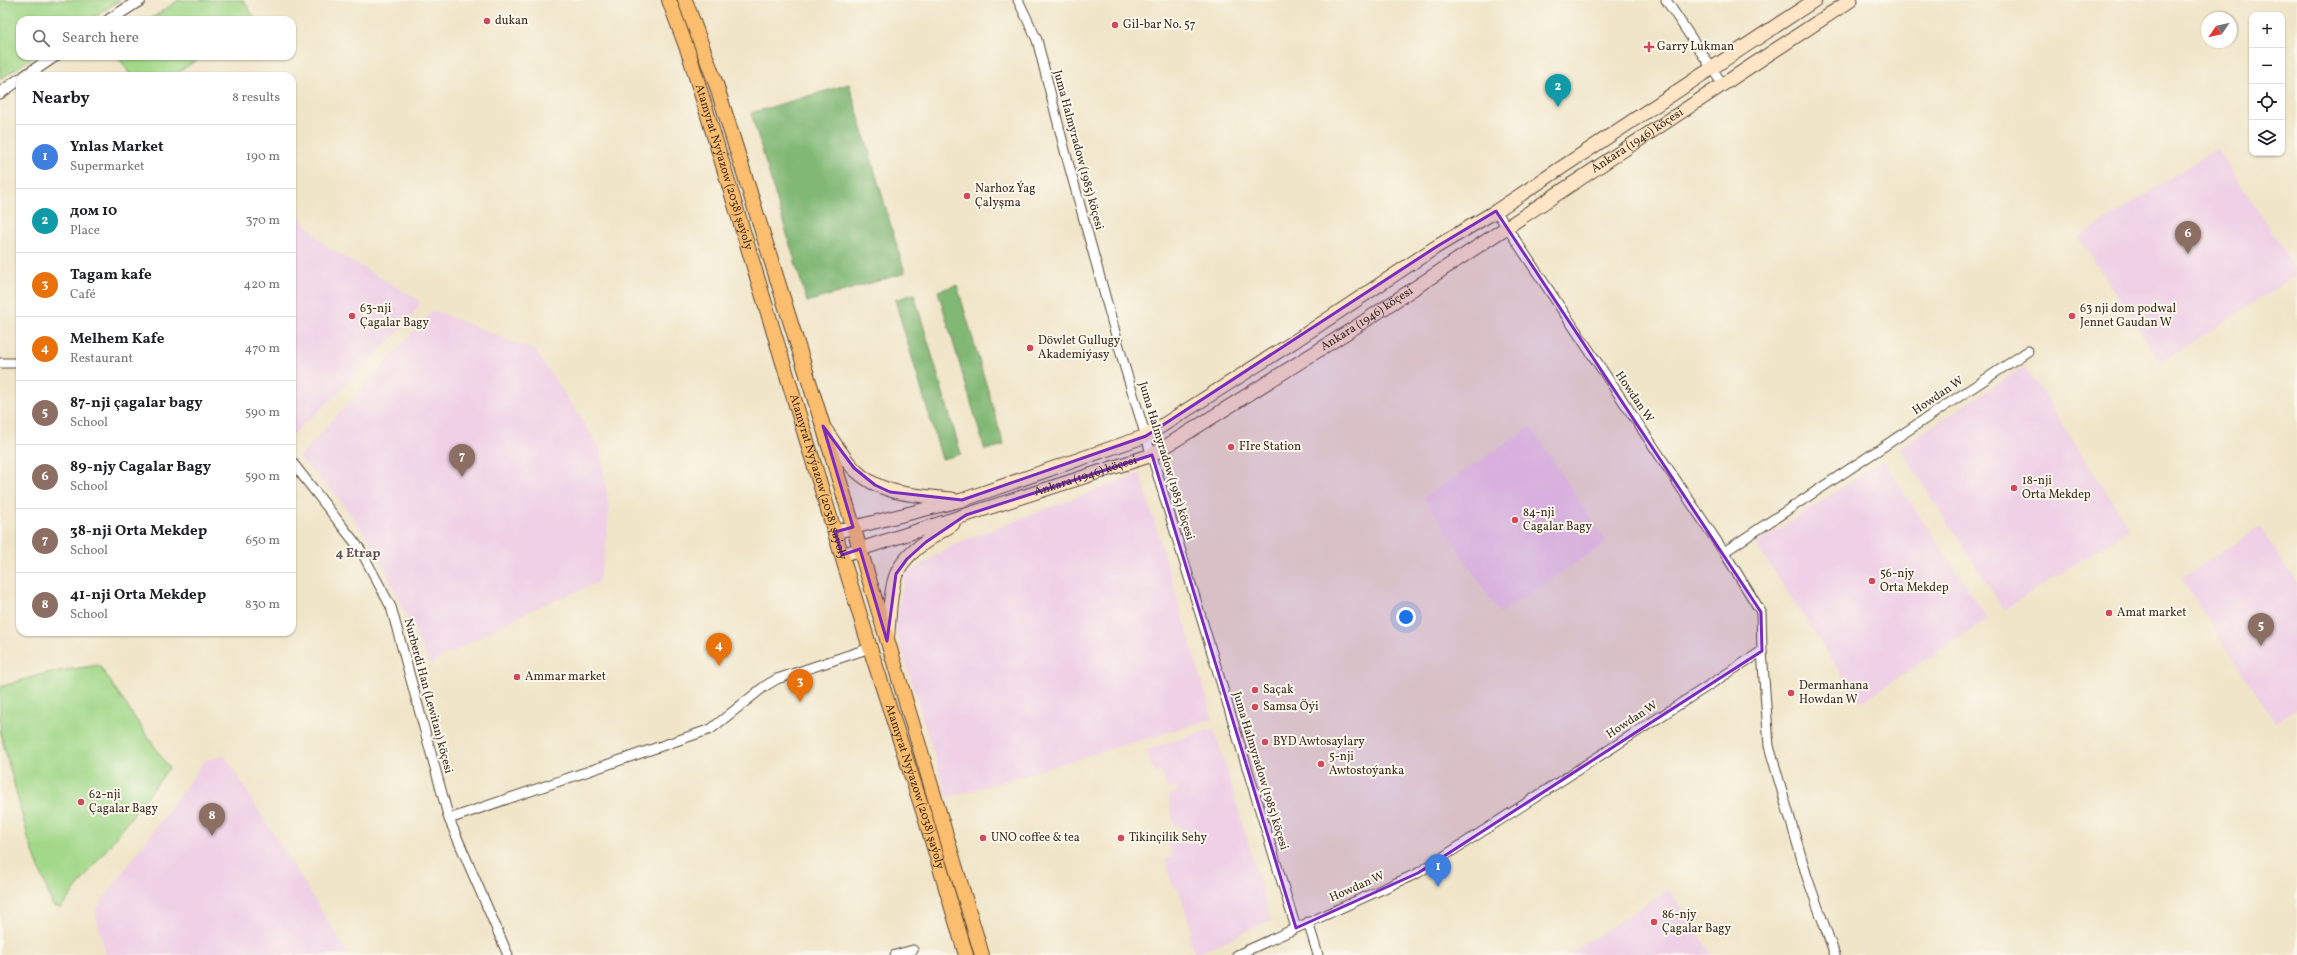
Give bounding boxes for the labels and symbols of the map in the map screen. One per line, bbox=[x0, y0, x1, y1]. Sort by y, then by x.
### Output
north arrow bbox=[2201, 12, 2237, 48]
place label: dukan bbox=[495, 13, 528, 29]
marker: dukan bbox=[482, 16, 492, 26]
place label: Gil-bar No. 57 bbox=[1123, 17, 1196, 33]
marker: Gil-bar No. 57 bbox=[1110, 20, 1120, 30]
place label: Garry Lukman bbox=[1657, 39, 1734, 55]
marker: Garry Lukman bbox=[1644, 42, 1654, 52]
street label: Juma Halmyradow (1985) köçesi bbox=[1049, 68, 1107, 232]
pin: 2 bbox=[1545, 74, 1571, 107]
street label: Atamyrat Nyýazow (2038) şaýoly bbox=[691, 82, 757, 253]
street label: Ankara (1946) köçesi bbox=[1588, 104, 1687, 177]
place label: Narhoz Ýag Çalyşma bbox=[975, 180, 1035, 211]
marker: Narhoz Ýag Çalyşma bbox=[962, 191, 972, 201]
pin: 6 bbox=[2175, 221, 2201, 254]
street label: Ankara (1946) köçesi bbox=[1318, 283, 1417, 355]
place label: 63-nji Çagalar Bagy bbox=[360, 301, 429, 331]
place label: 63 nji dom podwal Jennet Gaudan W bbox=[2080, 301, 2177, 331]
marker: 63-nji Çagalar Bagy bbox=[347, 311, 357, 321]
marker: 63 nji dom podwal Jennet Gaudan W bbox=[2067, 311, 2077, 321]
place label: Döwlet Gullugy Akademiýasy bbox=[1038, 333, 1121, 363]
marker: Döwlet Gullugy Akademiýasy bbox=[1025, 343, 1035, 353]
street label: Howdan W bbox=[1611, 368, 1657, 426]
street label: Howdan W bbox=[1909, 373, 1967, 419]
street label: Juma Halmyradow (1985) köçesi bbox=[1134, 380, 1198, 543]
street label: Atamyrat Nyýazow (2038) şaýoly bbox=[785, 392, 851, 563]
place label: FIre Station bbox=[1239, 439, 1301, 455]
marker: FIre Station bbox=[1226, 442, 1236, 452]
pin: 7 bbox=[449, 444, 475, 477]
street label: Ankara (1946) köçesi bbox=[1032, 452, 1140, 500]
place label: 18-nji Orta Mekdep bbox=[2022, 473, 2091, 503]
marker: 18-nji Orta Mekdep bbox=[2009, 483, 2019, 493]
place label: 84-nji Cagalar Bagy bbox=[1523, 505, 1592, 535]
marker: 84-nji Cagalar Bagy bbox=[1510, 515, 1520, 525]
district label: 4 Etrap bbox=[336, 545, 380, 563]
place label: 56-njy Orta Mekdep bbox=[1880, 566, 1949, 596]
marker: 56-njy Orta Mekdep bbox=[1867, 576, 1877, 586]
place label: Amat market bbox=[2117, 605, 2186, 621]
your location bbox=[1396, 607, 1416, 627]
marker: Amat market bbox=[2104, 608, 2114, 618]
pin: 5 bbox=[2248, 613, 2274, 646]
street label: Nurberdi Han (Lewitan) köçesi bbox=[400, 617, 457, 776]
pin: 4 bbox=[706, 633, 732, 666]
place label: Ammar market bbox=[525, 669, 606, 685]
pin: 3 bbox=[787, 669, 813, 702]
marker: Ammar market bbox=[512, 672, 522, 682]
place label: Dermanhana Howdan W bbox=[1799, 678, 1869, 708]
place label: Saçak bbox=[1263, 682, 1294, 698]
marker: Saçak bbox=[1250, 685, 1260, 695]
marker: Dermanhana Howdan W bbox=[1786, 688, 1796, 698]
street label: Juma Halmyradow (1985) köçesi bbox=[1228, 690, 1292, 853]
street label: Howdan W bbox=[1603, 697, 1661, 743]
place label: Samsa Öýi bbox=[1263, 698, 1319, 715]
street label: Atamyrat Nyýazow (2038) şaýoly bbox=[881, 702, 948, 872]
marker: Samsa Öýi bbox=[1250, 702, 1260, 712]
place label: BYD Awtosaylary bbox=[1273, 734, 1365, 750]
marker: BYD Awtosaylary bbox=[1260, 737, 1270, 747]
place label: 5-nji Awtostoýanka bbox=[1329, 749, 1404, 779]
marker: 5-nji Awtostoýanka bbox=[1316, 759, 1326, 769]
place label: 62-nji Çagalar Bagy bbox=[89, 787, 158, 817]
marker: 62-nji Çagalar Bagy bbox=[76, 797, 86, 807]
pin: 8 bbox=[199, 803, 225, 836]
place label: UNO coffee & tea bbox=[991, 830, 1080, 846]
place label: Tikinçilik Sehy bbox=[1129, 830, 1207, 846]
marker: UNO coffee & tea bbox=[978, 833, 988, 843]
marker: Tikinçilik Sehy bbox=[1116, 833, 1126, 843]
pin: 1 bbox=[1425, 854, 1451, 887]
street label: Howdan W bbox=[1327, 868, 1387, 906]
place label: 86-njy Çagalar Bagy bbox=[1662, 907, 1731, 937]
marker: 86-njy Çagalar Bagy bbox=[1649, 917, 1659, 927]

